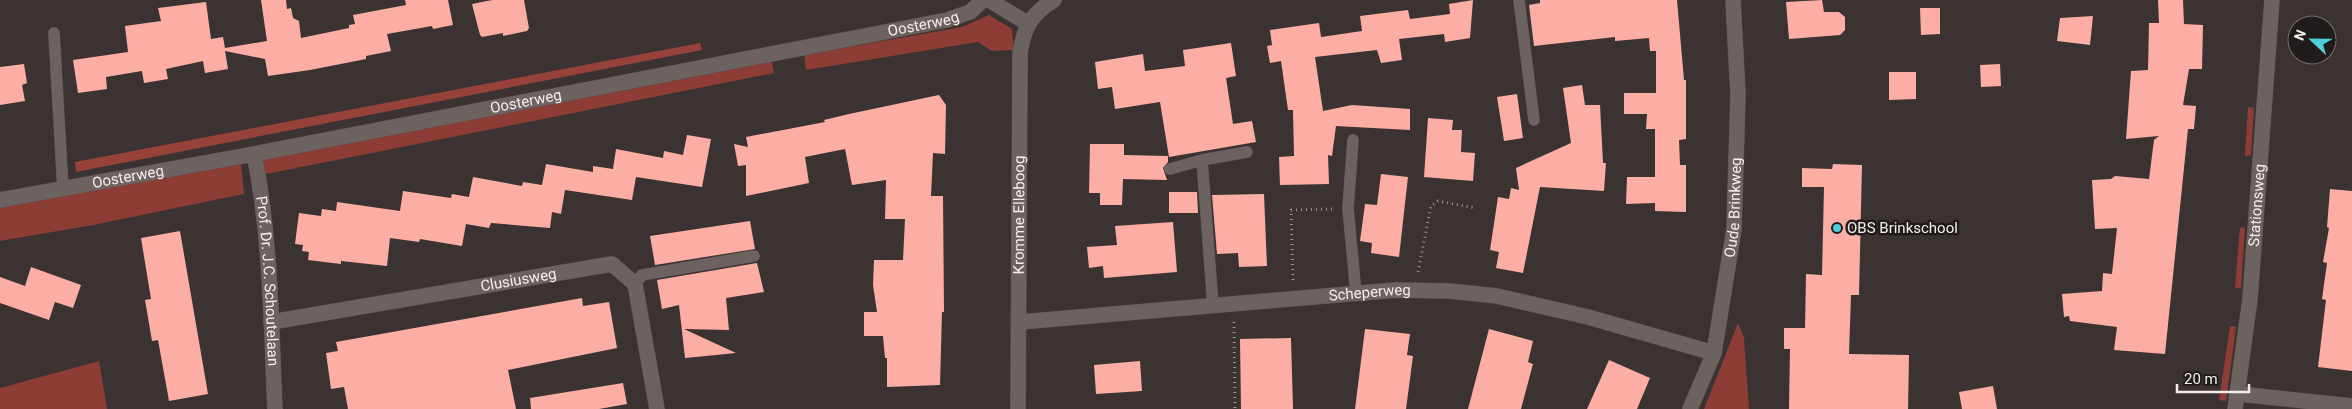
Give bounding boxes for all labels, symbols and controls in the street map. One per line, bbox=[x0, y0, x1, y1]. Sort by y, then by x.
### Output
street label: Oosterweg bbox=[886, 7, 962, 40]
north arrow bbox=[2287, 15, 2337, 65]
text: N bbox=[2291, 28, 2309, 43]
street label: Oosterweg bbox=[489, 86, 563, 117]
street label: Kromme Elleboog bbox=[1010, 156, 1028, 274]
street label: Oude Brinkweg bbox=[1721, 157, 1745, 259]
street label: Oosterweg bbox=[91, 162, 165, 192]
street label: Stationsweg bbox=[2245, 163, 2269, 247]
street label: Prof. Dr. J.C. Schoutelaan bbox=[252, 195, 282, 366]
place label: OBS Brinkschool bbox=[1847, 219, 1958, 237]
marker: OBS Brinkschool bbox=[1831, 222, 1843, 234]
street label: Clusiusweg bbox=[479, 265, 558, 295]
street label: Scheperweg bbox=[1328, 281, 1411, 305]
scale bar bbox=[2177, 362, 2250, 394]
text: 20 m bbox=[2184, 370, 2218, 388]

